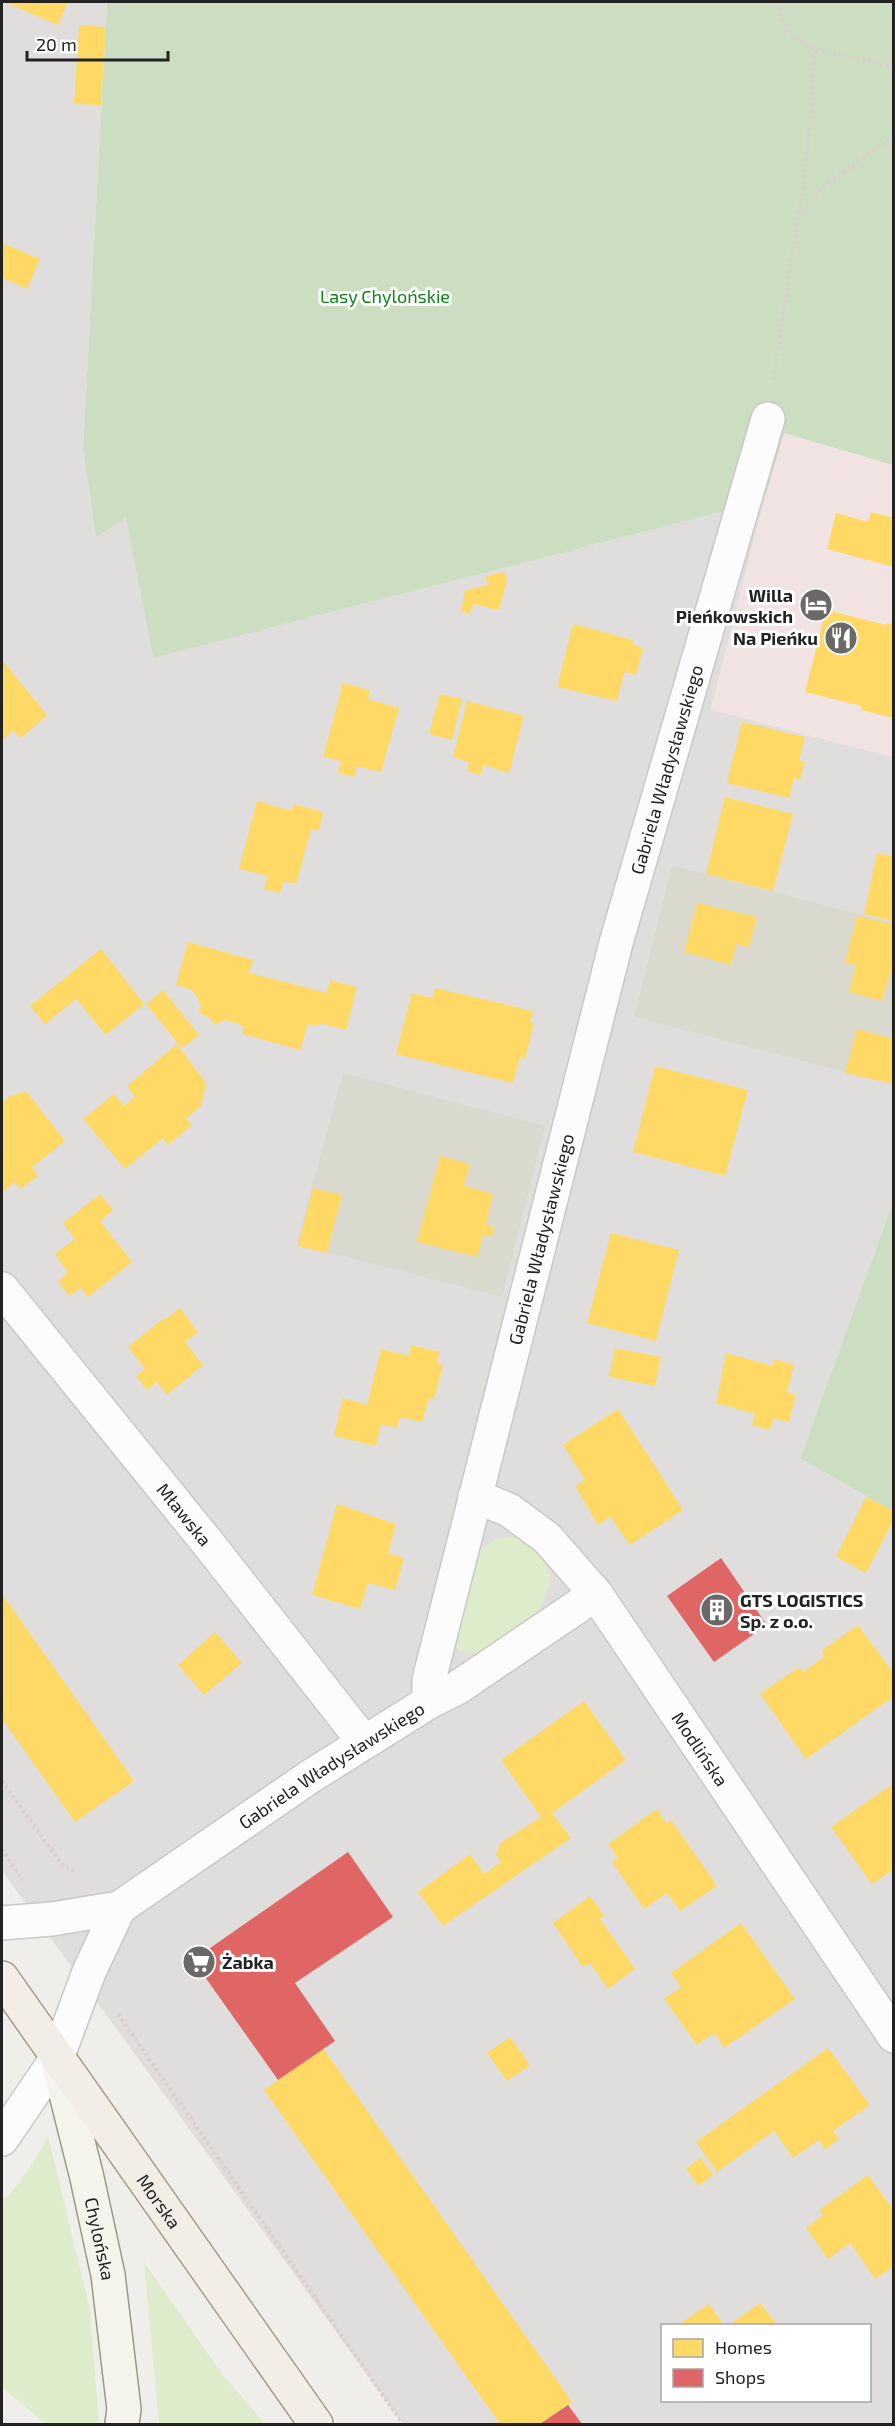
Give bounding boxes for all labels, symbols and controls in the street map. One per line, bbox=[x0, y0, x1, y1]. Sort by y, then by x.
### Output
scale bar bbox=[27, 24, 168, 62]
text: 20 m bbox=[36, 33, 77, 55]
park label: Lasy Chylońskie bbox=[320, 285, 450, 307]
place label: Willa Pieńkowskich bbox=[676, 584, 793, 627]
hotel icon: Willa Pieńkowskich bbox=[798, 587, 834, 623]
restaurant icon: Na Pieńku bbox=[823, 620, 859, 656]
place label: Na Pieńku bbox=[733, 627, 818, 649]
street label: Gabriela Władysławskiego bbox=[626, 662, 707, 877]
street label: Gabriela Władysławskiego bbox=[504, 1131, 578, 1347]
street label: Mławska bbox=[152, 1478, 217, 1550]
place label: GTS LOGISTICS Sp. z o.o. bbox=[740, 1589, 863, 1632]
building icon: GTS LOGISTICS Sp. z o.o. bbox=[699, 1592, 735, 1628]
street label: Gabriela Władysławskiego bbox=[234, 1697, 428, 1834]
street label: Modlińska bbox=[667, 1707, 733, 1790]
supermarket icon: Żabka bbox=[181, 1944, 217, 1980]
place label: Żabka bbox=[222, 1951, 274, 1973]
street label: Morska bbox=[132, 2170, 186, 2233]
street label: Chylońska bbox=[80, 2195, 120, 2282]
legend bbox=[661, 2324, 871, 2402]
text: Homes bbox=[715, 2336, 772, 2358]
text: Shops bbox=[715, 2366, 765, 2388]

